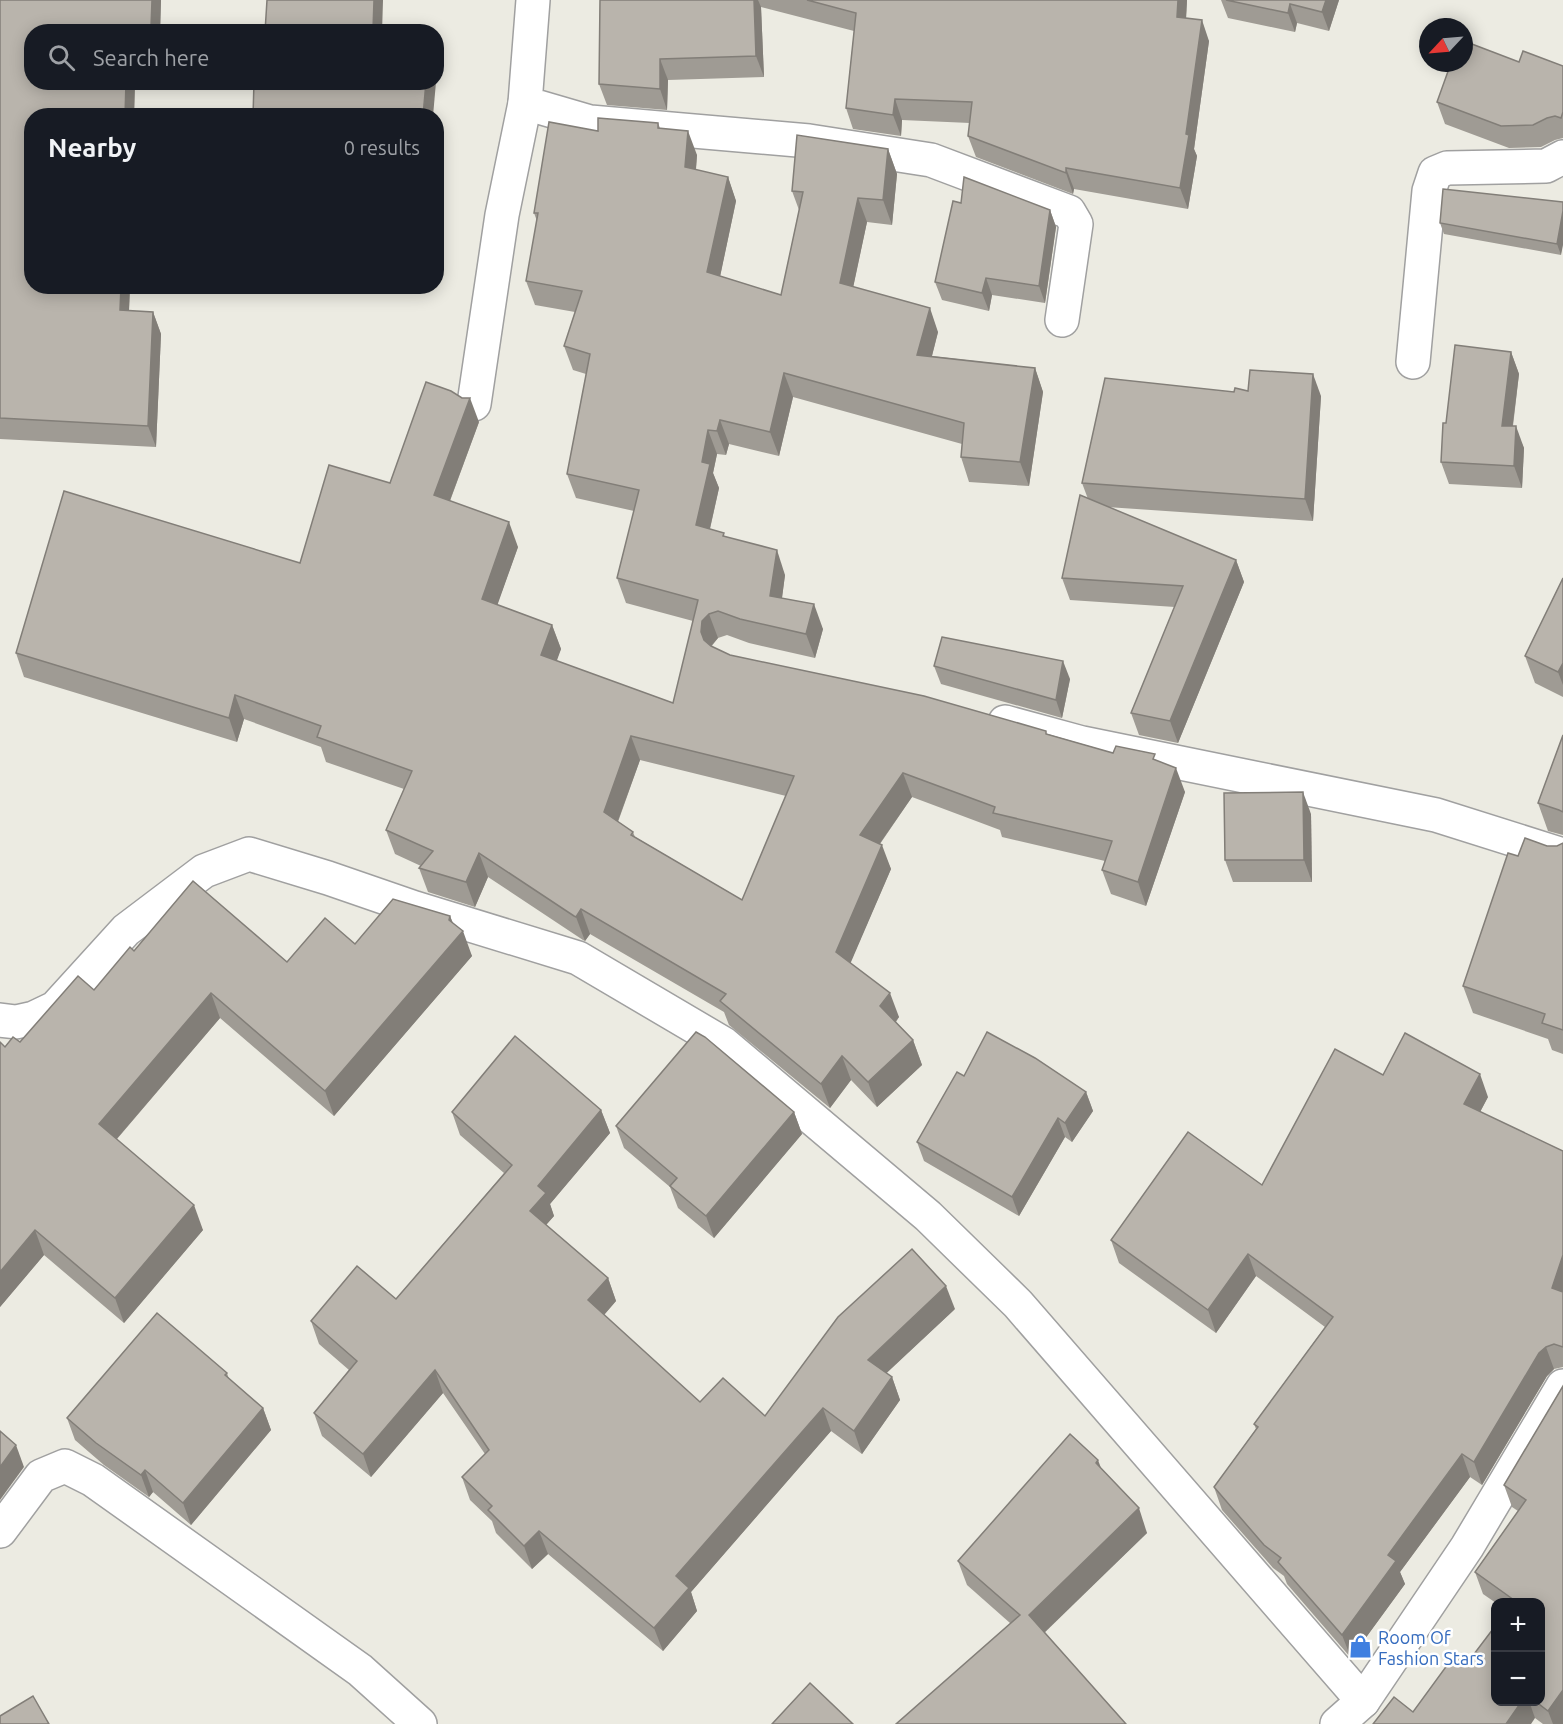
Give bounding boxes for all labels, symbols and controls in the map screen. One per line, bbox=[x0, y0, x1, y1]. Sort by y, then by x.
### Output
north arrow bbox=[1419, 18, 1473, 72]
search box bbox=[24, 24, 444, 90]
icon: search bbox=[45, 41, 78, 74]
text: Search here bbox=[93, 45, 209, 70]
text: Nearby bbox=[48, 133, 136, 162]
text: 0 results bbox=[344, 136, 420, 159]
map controls bbox=[1491, 1598, 1545, 1706]
button: + bbox=[1491, 1598, 1545, 1652]
place label: Room Of Fashion Stars bbox=[1378, 1627, 1484, 1668]
shop icon: Room Of Fashion Stars bbox=[1347, 1634, 1373, 1660]
button: − bbox=[1491, 1652, 1545, 1706]

